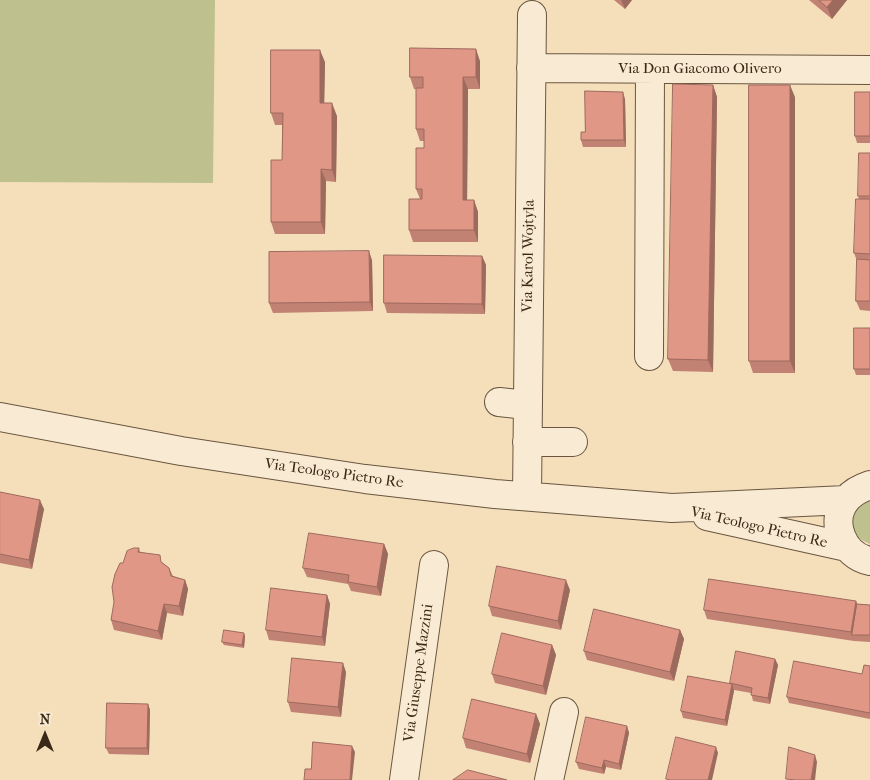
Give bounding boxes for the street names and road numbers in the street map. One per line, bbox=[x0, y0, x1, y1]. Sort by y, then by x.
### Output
street label: Via Don Giacomo Olivero bbox=[618, 60, 782, 78]
street label: Via Karol Wojtyla bbox=[519, 199, 539, 313]
street label: Via Teologo Pietro Re bbox=[263, 455, 405, 493]
street label: Via Teologo Pietro Re bbox=[689, 503, 829, 553]
street label: Via Giuseppe Mazzini bbox=[400, 603, 438, 743]

